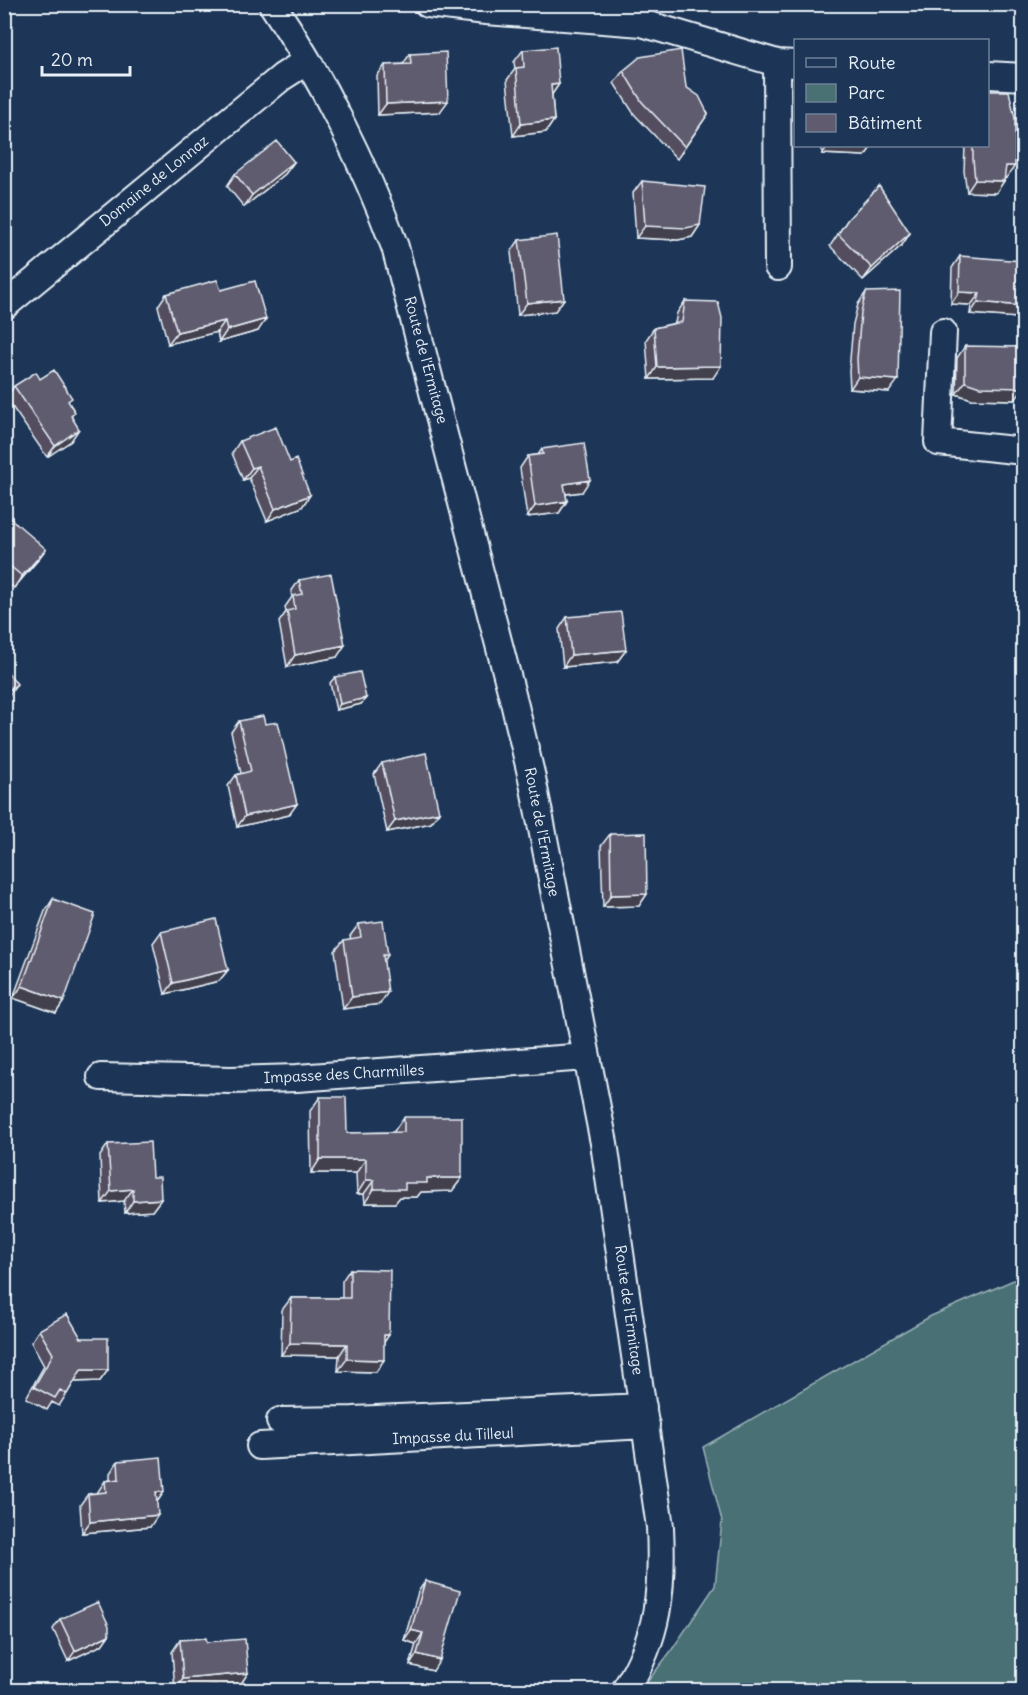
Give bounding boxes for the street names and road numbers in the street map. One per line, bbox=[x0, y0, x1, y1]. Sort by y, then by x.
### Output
street label: Domaine de Lonnaz bbox=[95, 131, 212, 230]
street label: Route de l'Ermitage bbox=[400, 294, 453, 426]
street label: Route de l'Ermitage bbox=[521, 766, 564, 898]
street label: Impasse des Charmilles bbox=[263, 1060, 425, 1087]
street label: Route de l'Ermitage bbox=[611, 1244, 648, 1376]
street label: Impasse du Tilleul bbox=[392, 1423, 514, 1448]

